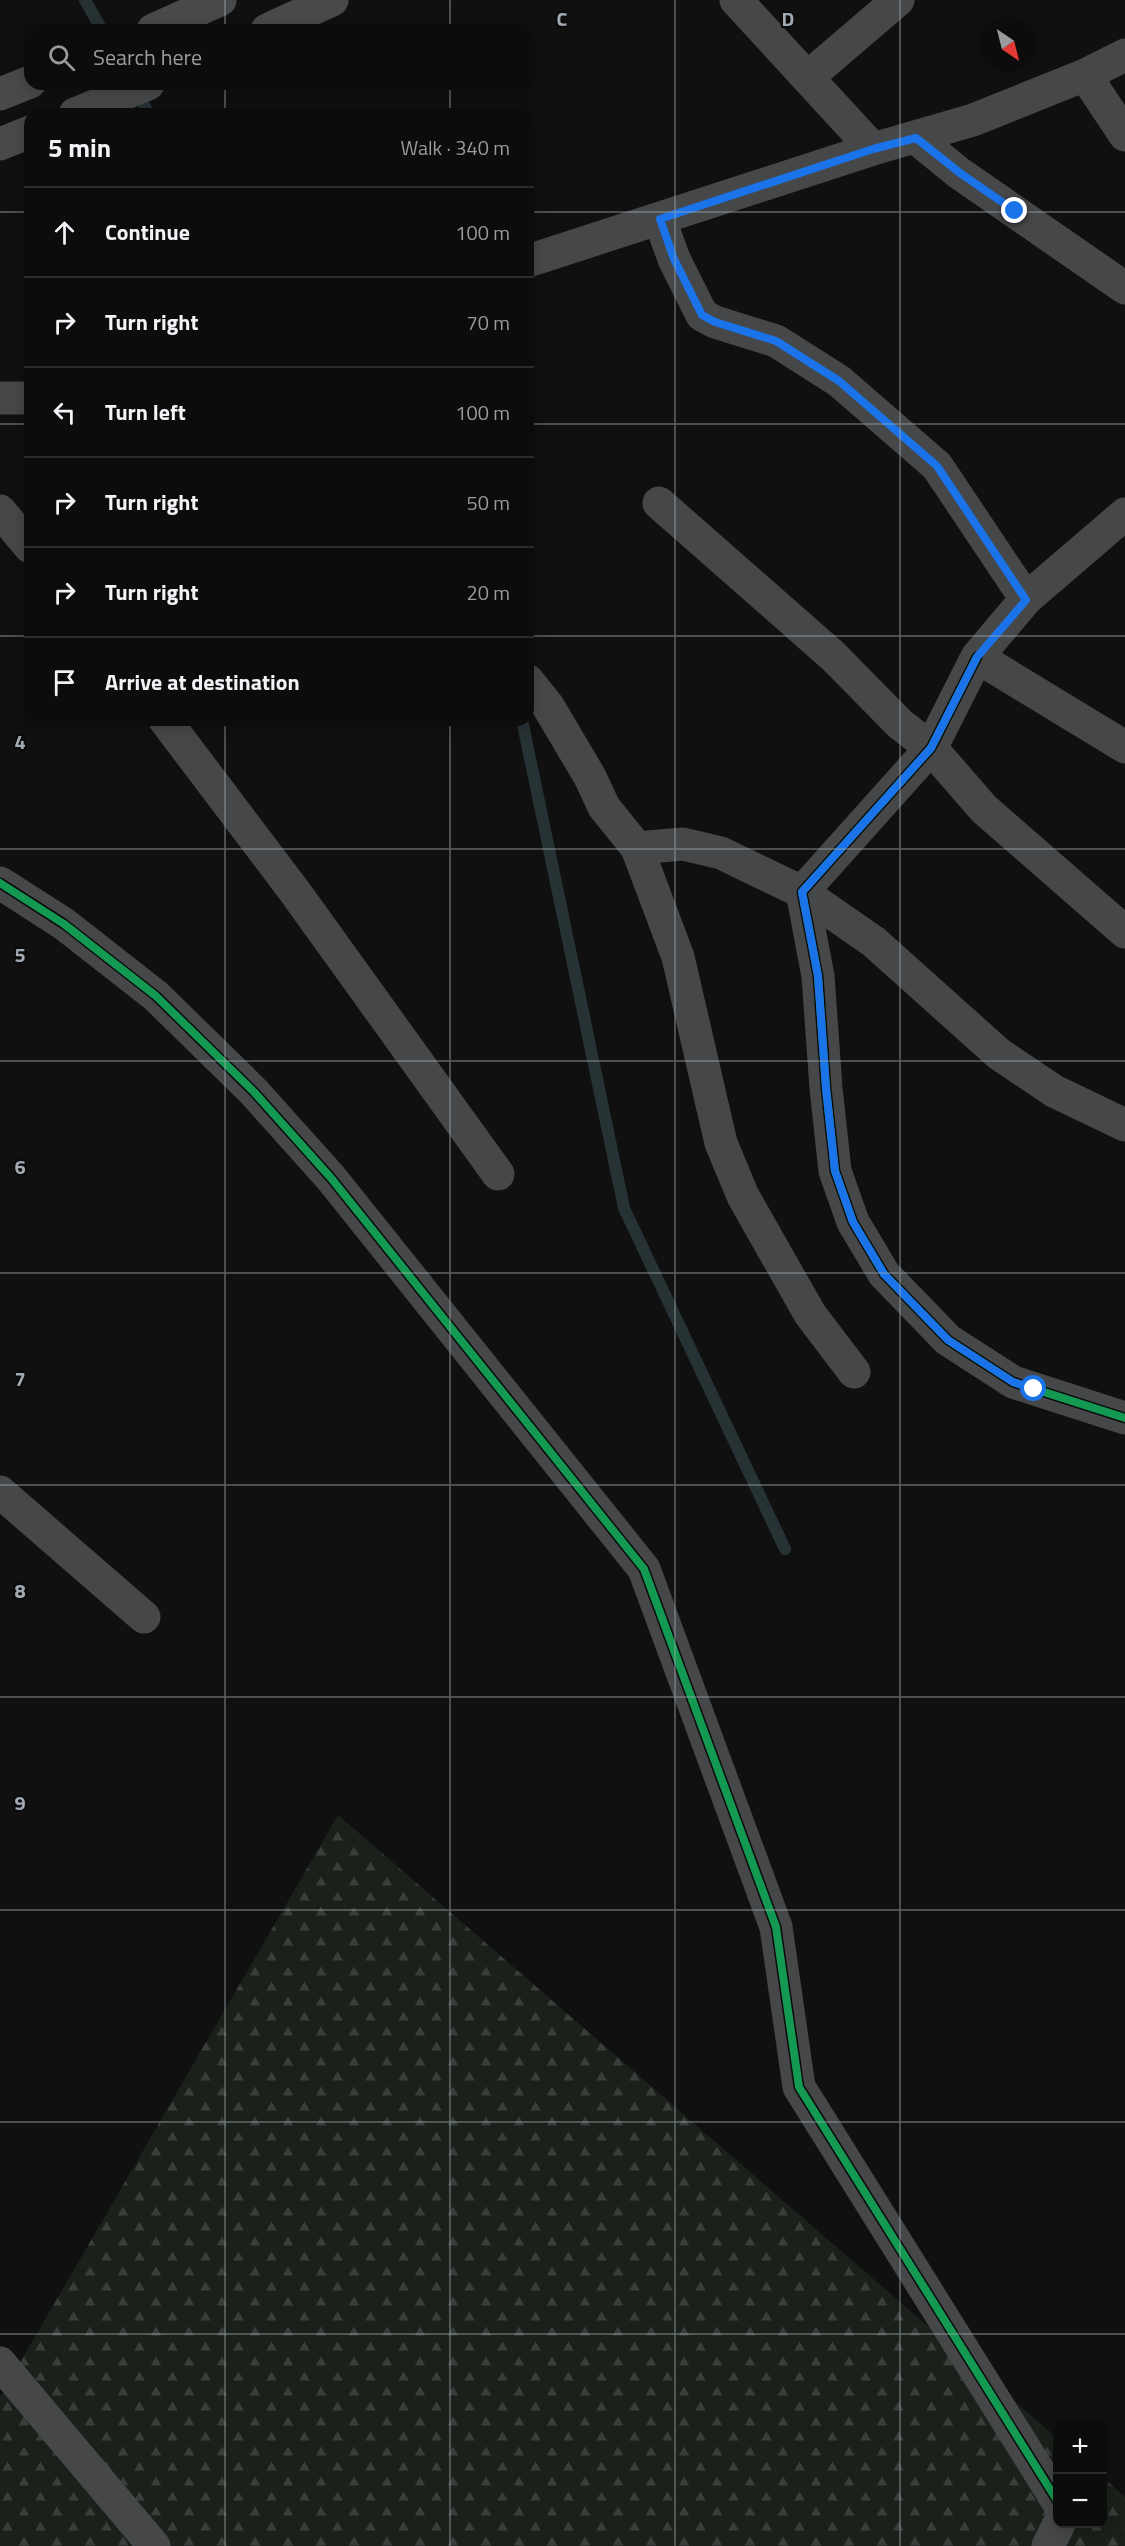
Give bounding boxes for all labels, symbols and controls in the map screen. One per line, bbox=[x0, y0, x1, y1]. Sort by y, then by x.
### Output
text: C bbox=[557, 3, 568, 34]
text: D bbox=[782, 3, 794, 34]
north arrow bbox=[981, 18, 1035, 72]
search box bbox=[24, 24, 534, 90]
text: Search here bbox=[93, 40, 202, 74]
icon: search bbox=[45, 41, 78, 74]
text: 5 min bbox=[48, 128, 111, 167]
text: Walk · 340 m bbox=[401, 132, 510, 163]
route end bbox=[1001, 197, 1027, 223]
text: Continue bbox=[105, 215, 190, 249]
icon: ahead bbox=[48, 216, 81, 249]
text: 100 m bbox=[455, 217, 510, 248]
text: Turn right bbox=[105, 305, 199, 339]
icon: right bbox=[48, 306, 81, 339]
text: 70 m bbox=[466, 307, 510, 338]
text: Turn left bbox=[105, 395, 186, 429]
icon: left bbox=[48, 396, 81, 429]
text: 100 m bbox=[455, 397, 510, 428]
text: Turn right bbox=[105, 485, 199, 519]
icon: right bbox=[48, 486, 81, 519]
text: 50 m bbox=[466, 487, 510, 518]
text: Turn right bbox=[105, 575, 199, 609]
icon: right bbox=[48, 576, 81, 609]
text: 20 m bbox=[466, 577, 510, 608]
text: Arrive at destination bbox=[105, 665, 300, 699]
icon: arrive bbox=[48, 666, 81, 699]
text: 4 bbox=[14, 726, 26, 757]
text: 5 bbox=[14, 939, 26, 970]
text: 6 bbox=[14, 1151, 26, 1182]
text: 7 bbox=[14, 1363, 26, 1394]
route start bbox=[1020, 1375, 1046, 1401]
text: 8 bbox=[14, 1575, 26, 1606]
text: 9 bbox=[14, 1787, 26, 1818]
map controls bbox=[1053, 2420, 1107, 2528]
button: + bbox=[1053, 2420, 1107, 2474]
button: − bbox=[1053, 2474, 1107, 2528]

